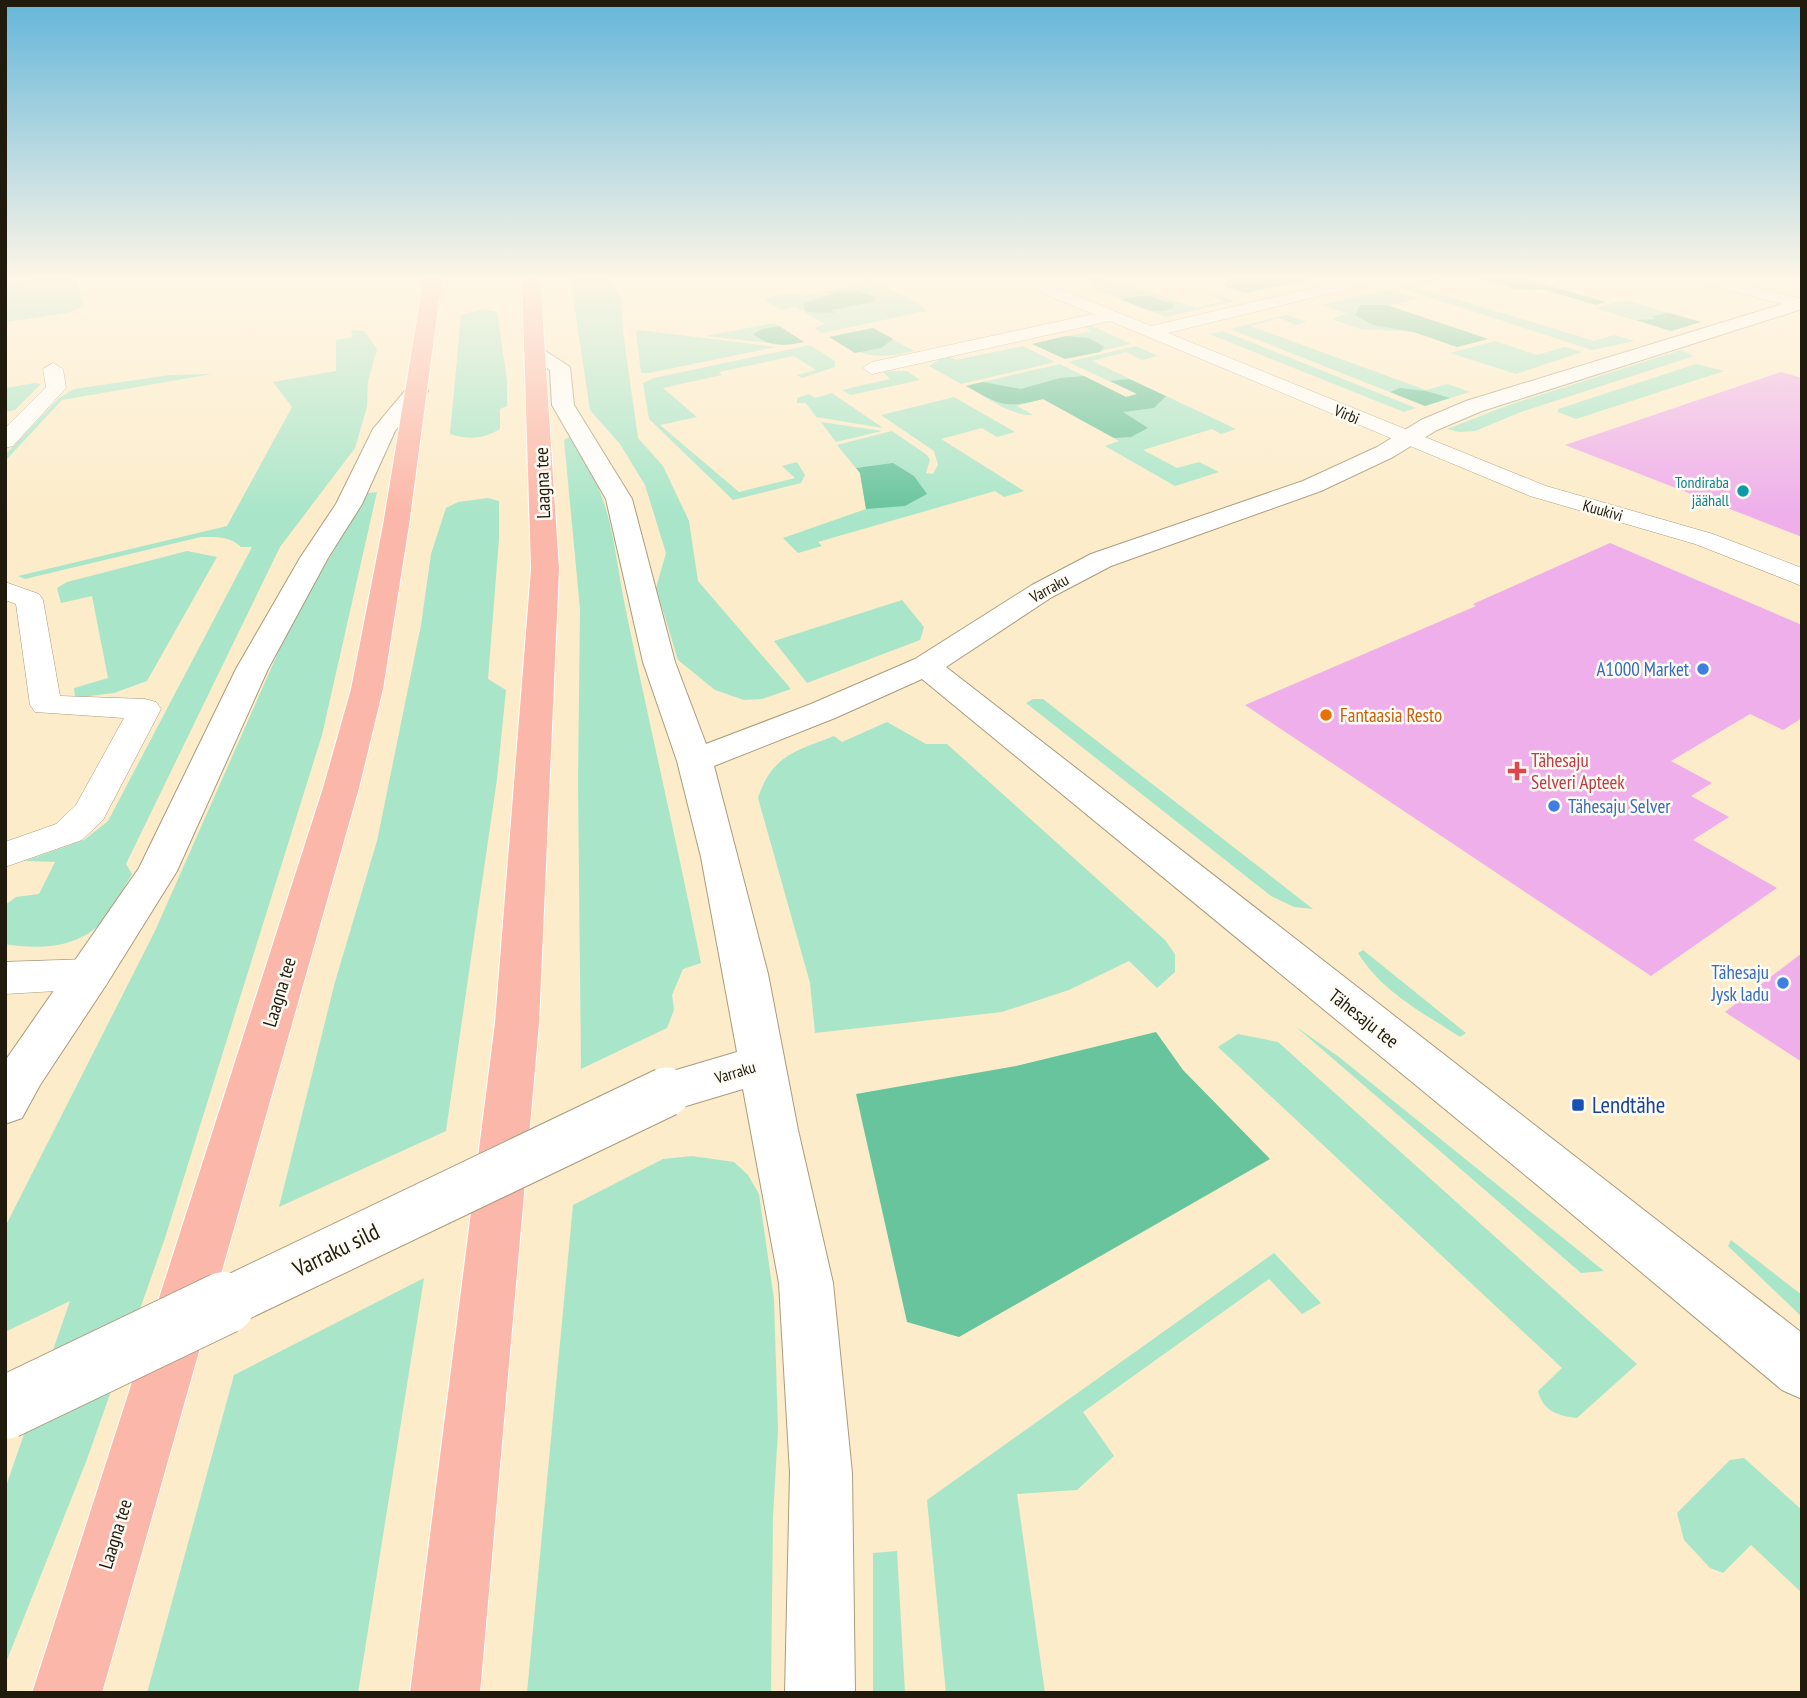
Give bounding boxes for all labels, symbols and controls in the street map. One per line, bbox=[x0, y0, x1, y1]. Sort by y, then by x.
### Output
street label: Virbi bbox=[1330, 399, 1363, 428]
street label: Laagna tee bbox=[529, 447, 555, 519]
place label: Tondiraba jäähall bbox=[1675, 472, 1729, 510]
marker: Tondiraba jäähall bbox=[1735, 483, 1751, 499]
street label: Kuukivi bbox=[1581, 495, 1625, 525]
street label: Varraku bbox=[1025, 569, 1072, 607]
place label: A1000 Market bbox=[1597, 657, 1690, 681]
marker: A1000 Market bbox=[1695, 661, 1711, 677]
place label: Fantaasia Resto bbox=[1340, 703, 1442, 727]
marker: Fantaasia Resto bbox=[1318, 707, 1334, 723]
place label: Tähesaju Selveri Apteek bbox=[1531, 748, 1625, 794]
marker: Tähesaju Selveri Apteek bbox=[1509, 763, 1525, 779]
place label: Tähesaju Selver bbox=[1568, 794, 1671, 818]
marker: Tähesaju Selver bbox=[1546, 798, 1562, 814]
street label: Laagna tee bbox=[257, 954, 301, 1030]
place label: Tähesaju Jysk ladu bbox=[1710, 960, 1769, 1006]
marker: Tähesaju Jysk ladu bbox=[1775, 975, 1791, 991]
street label: Tähesaju tee bbox=[1324, 983, 1404, 1053]
street label: Varraku bbox=[711, 1056, 758, 1088]
place label: Lendtähe bbox=[1592, 1090, 1665, 1119]
marker: Lendtähe bbox=[1570, 1097, 1586, 1113]
street label: Varraku sild bbox=[287, 1216, 384, 1283]
street label: Laagna tee bbox=[93, 1496, 137, 1572]

